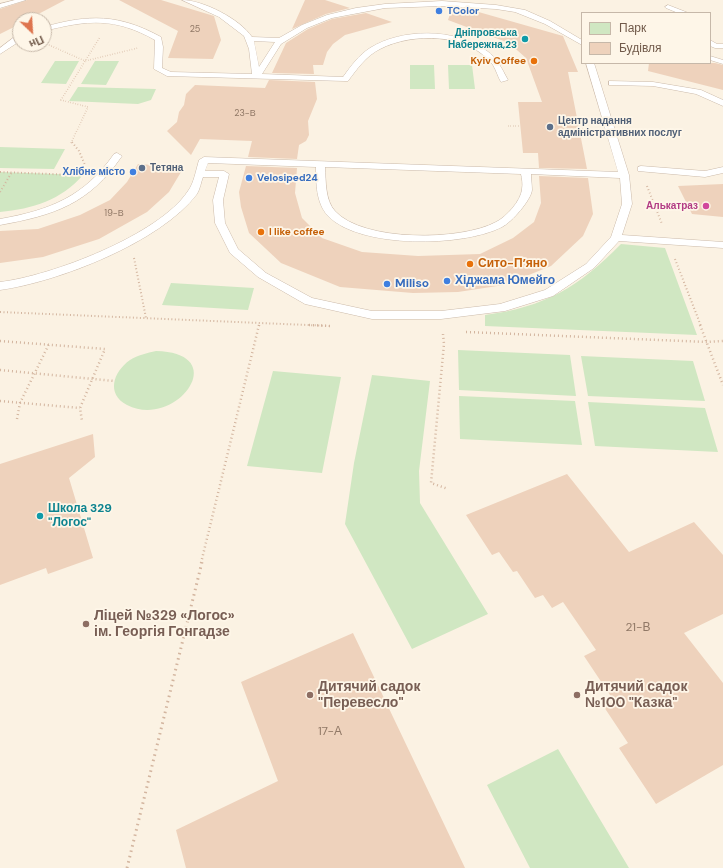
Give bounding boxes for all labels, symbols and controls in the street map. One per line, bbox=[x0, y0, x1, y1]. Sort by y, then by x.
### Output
place label: TColor bbox=[447, 5, 479, 17]
marker: TColor bbox=[434, 6, 444, 16]
north arrow bbox=[12, 12, 52, 52]
legend bbox=[581, 12, 711, 64]
text: Парк bbox=[619, 20, 646, 36]
house number: 25 bbox=[190, 25, 200, 35]
place label: Дніпровська Набережна,23 bbox=[448, 27, 517, 50]
text: Пн bbox=[27, 33, 46, 51]
marker: Дніпровська Набережна,23 bbox=[520, 34, 530, 44]
text: Будівля bbox=[619, 40, 661, 56]
place label: Kyiv Coffee bbox=[470, 55, 526, 67]
marker: Kyiv Coffee bbox=[529, 56, 539, 66]
house number: 23-В bbox=[234, 109, 256, 119]
place label: Центр надання адміністративних послуг bbox=[558, 115, 682, 138]
marker: Центр надання адміністративних послуг bbox=[545, 122, 555, 132]
place label: Тетяна bbox=[150, 162, 183, 174]
marker: Тетяна bbox=[137, 163, 147, 173]
place label: Хлібне місто bbox=[62, 166, 125, 178]
marker: Хлібне місто bbox=[128, 167, 138, 177]
place label: Velosiped24 bbox=[257, 172, 318, 184]
marker: Velosiped24 bbox=[244, 173, 254, 183]
place label: Алькатраз bbox=[646, 200, 698, 212]
marker: Алькатраз bbox=[701, 201, 711, 211]
house number: 19-В bbox=[104, 209, 124, 219]
place label: I like coffee bbox=[269, 226, 325, 238]
marker: I like coffee bbox=[256, 227, 266, 237]
place label: Сито-П’яно bbox=[478, 257, 547, 271]
marker: Сито-П’яно bbox=[465, 259, 475, 269]
place label: Хіджама Юмейго bbox=[455, 274, 555, 288]
marker: Хіджама Юмейго bbox=[442, 276, 452, 286]
place label: Miliso bbox=[395, 277, 429, 291]
marker: Miliso bbox=[382, 279, 392, 289]
place label: Школа 329 "Логос" bbox=[48, 502, 112, 530]
marker: Школа 329 "Логос" bbox=[35, 511, 45, 521]
place label: Ліцей №329 «Логос» ім. Георгія Гонгадзе bbox=[94, 608, 235, 640]
marker: Ліцей №329 «Логос» ім. Георгія Гонгадзе bbox=[81, 619, 91, 629]
house number: 21-В bbox=[625, 621, 651, 635]
place label: Дитячий садок "Перевесло" bbox=[318, 679, 420, 712]
place label: Дитячий садок №100 "Казка" bbox=[585, 679, 687, 712]
marker: Дитячий садок "Перевесло" bbox=[305, 690, 315, 700]
marker: Дитячий садок №100 "Казка" bbox=[572, 690, 582, 700]
house number: 17-А bbox=[318, 725, 342, 739]

